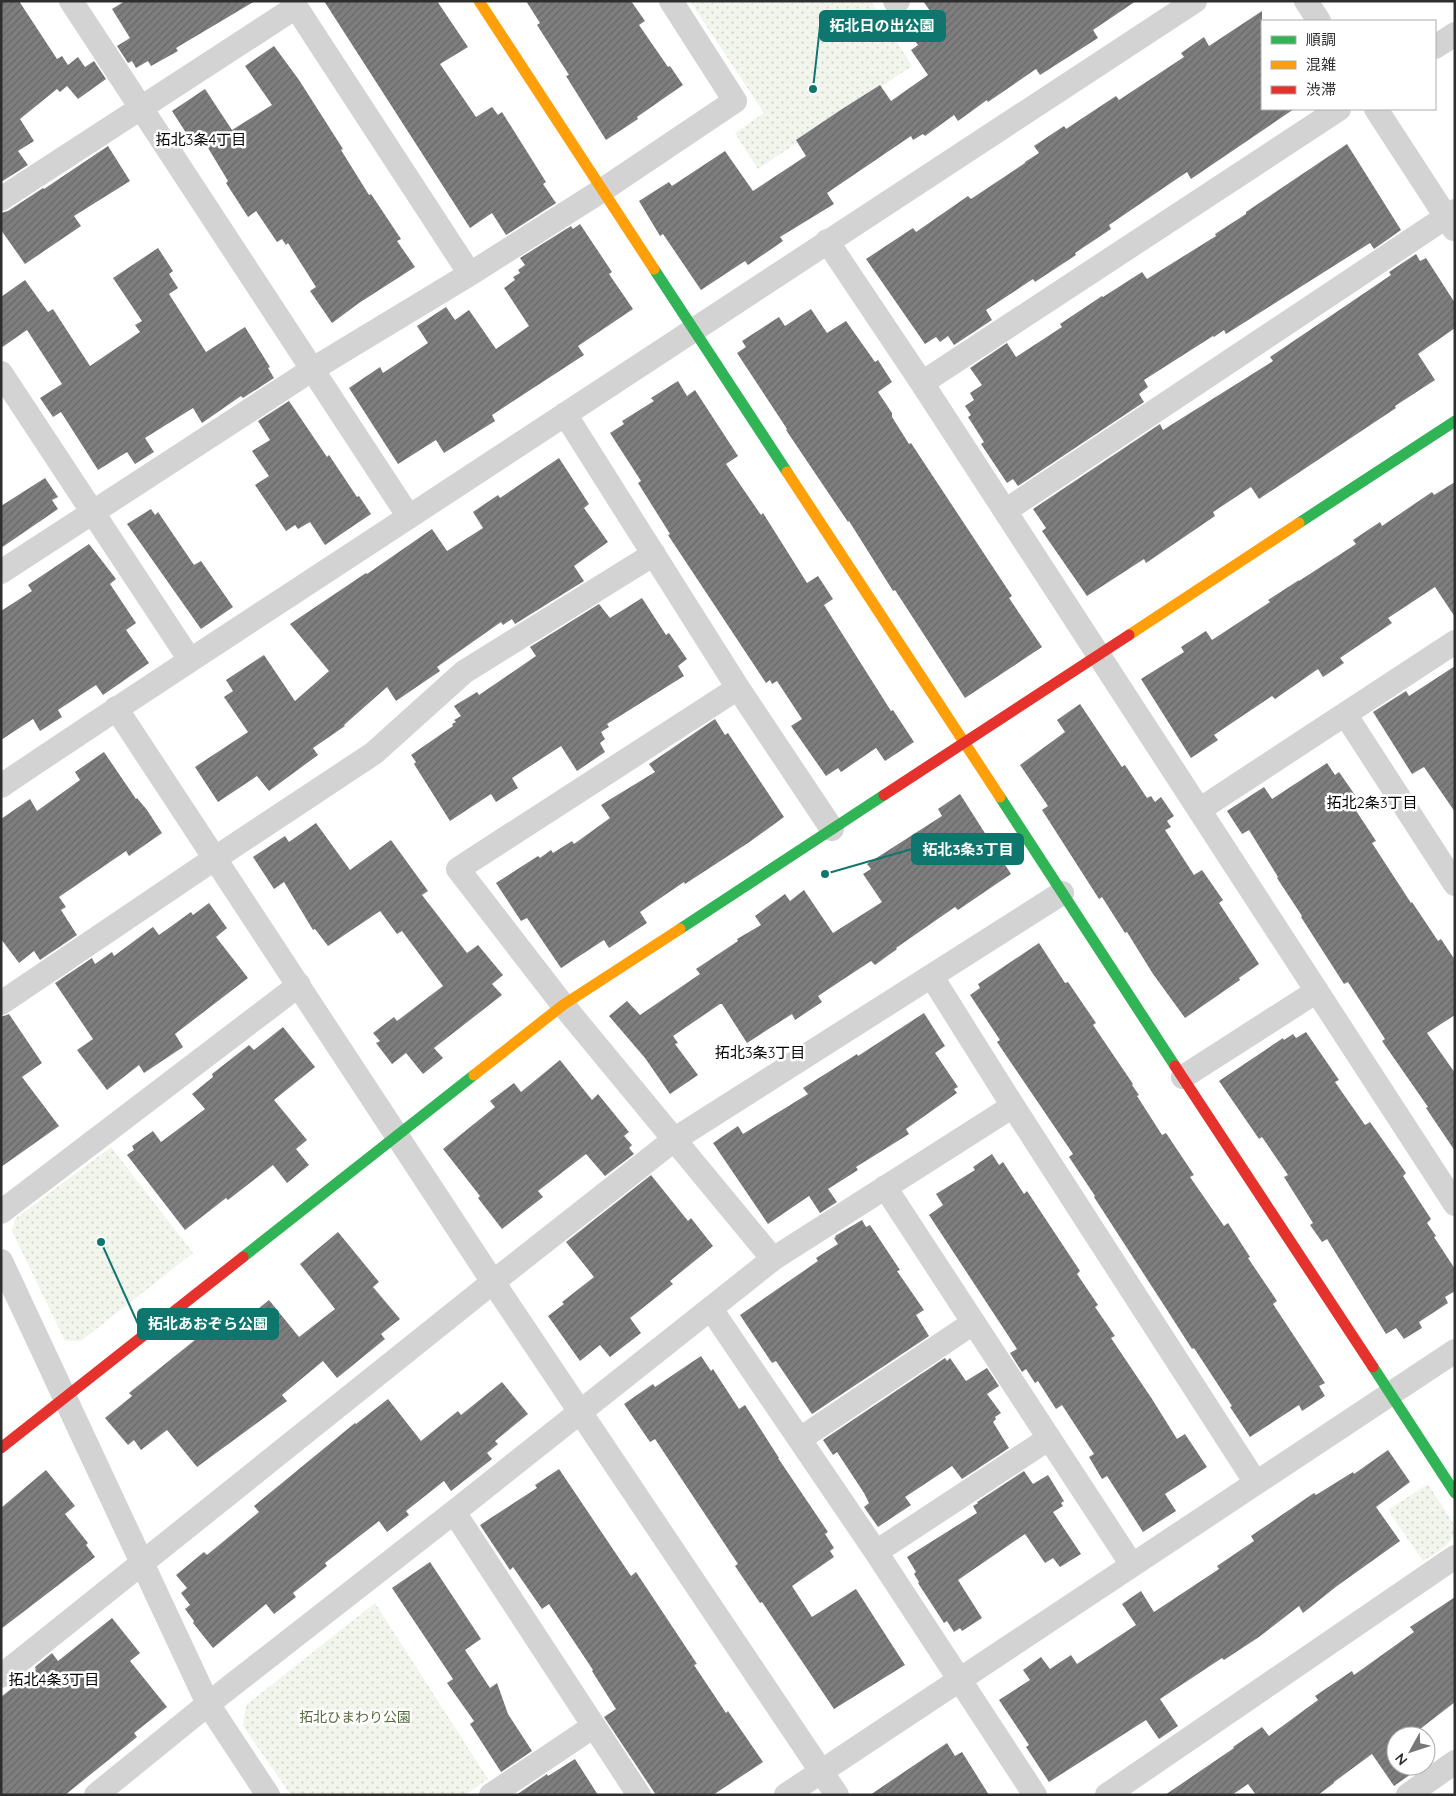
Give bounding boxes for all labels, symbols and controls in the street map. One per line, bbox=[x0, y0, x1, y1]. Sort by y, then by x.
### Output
callout: 拓北日の出公園 bbox=[820, 11, 945, 41]
text: 拓北日の出公園 bbox=[829, 16, 935, 35]
legend bbox=[1261, 20, 1436, 110]
text: 順調 bbox=[1306, 30, 1336, 49]
text: 混雑 bbox=[1306, 55, 1336, 74]
text: 渋滞 bbox=[1306, 80, 1336, 99]
district label: 拓北3条4丁目 bbox=[156, 130, 246, 149]
district label: 拓北2条3丁目 bbox=[1326, 793, 1418, 812]
callout: 拓北3条3丁目 bbox=[912, 834, 1023, 864]
text: 拓北3条3丁目 bbox=[922, 840, 1014, 859]
district label: 拓北3条3丁目 bbox=[715, 1043, 805, 1062]
callout: 拓北あおぞら公園 bbox=[138, 1309, 278, 1339]
text: 拓北あおぞら公園 bbox=[148, 1314, 268, 1333]
district label: 拓北4条3丁目 bbox=[9, 1670, 99, 1689]
park label: 拓北ひまわり公園 bbox=[299, 1708, 411, 1726]
north arrow bbox=[1386, 1726, 1436, 1776]
text: N bbox=[1391, 1750, 1411, 1769]

